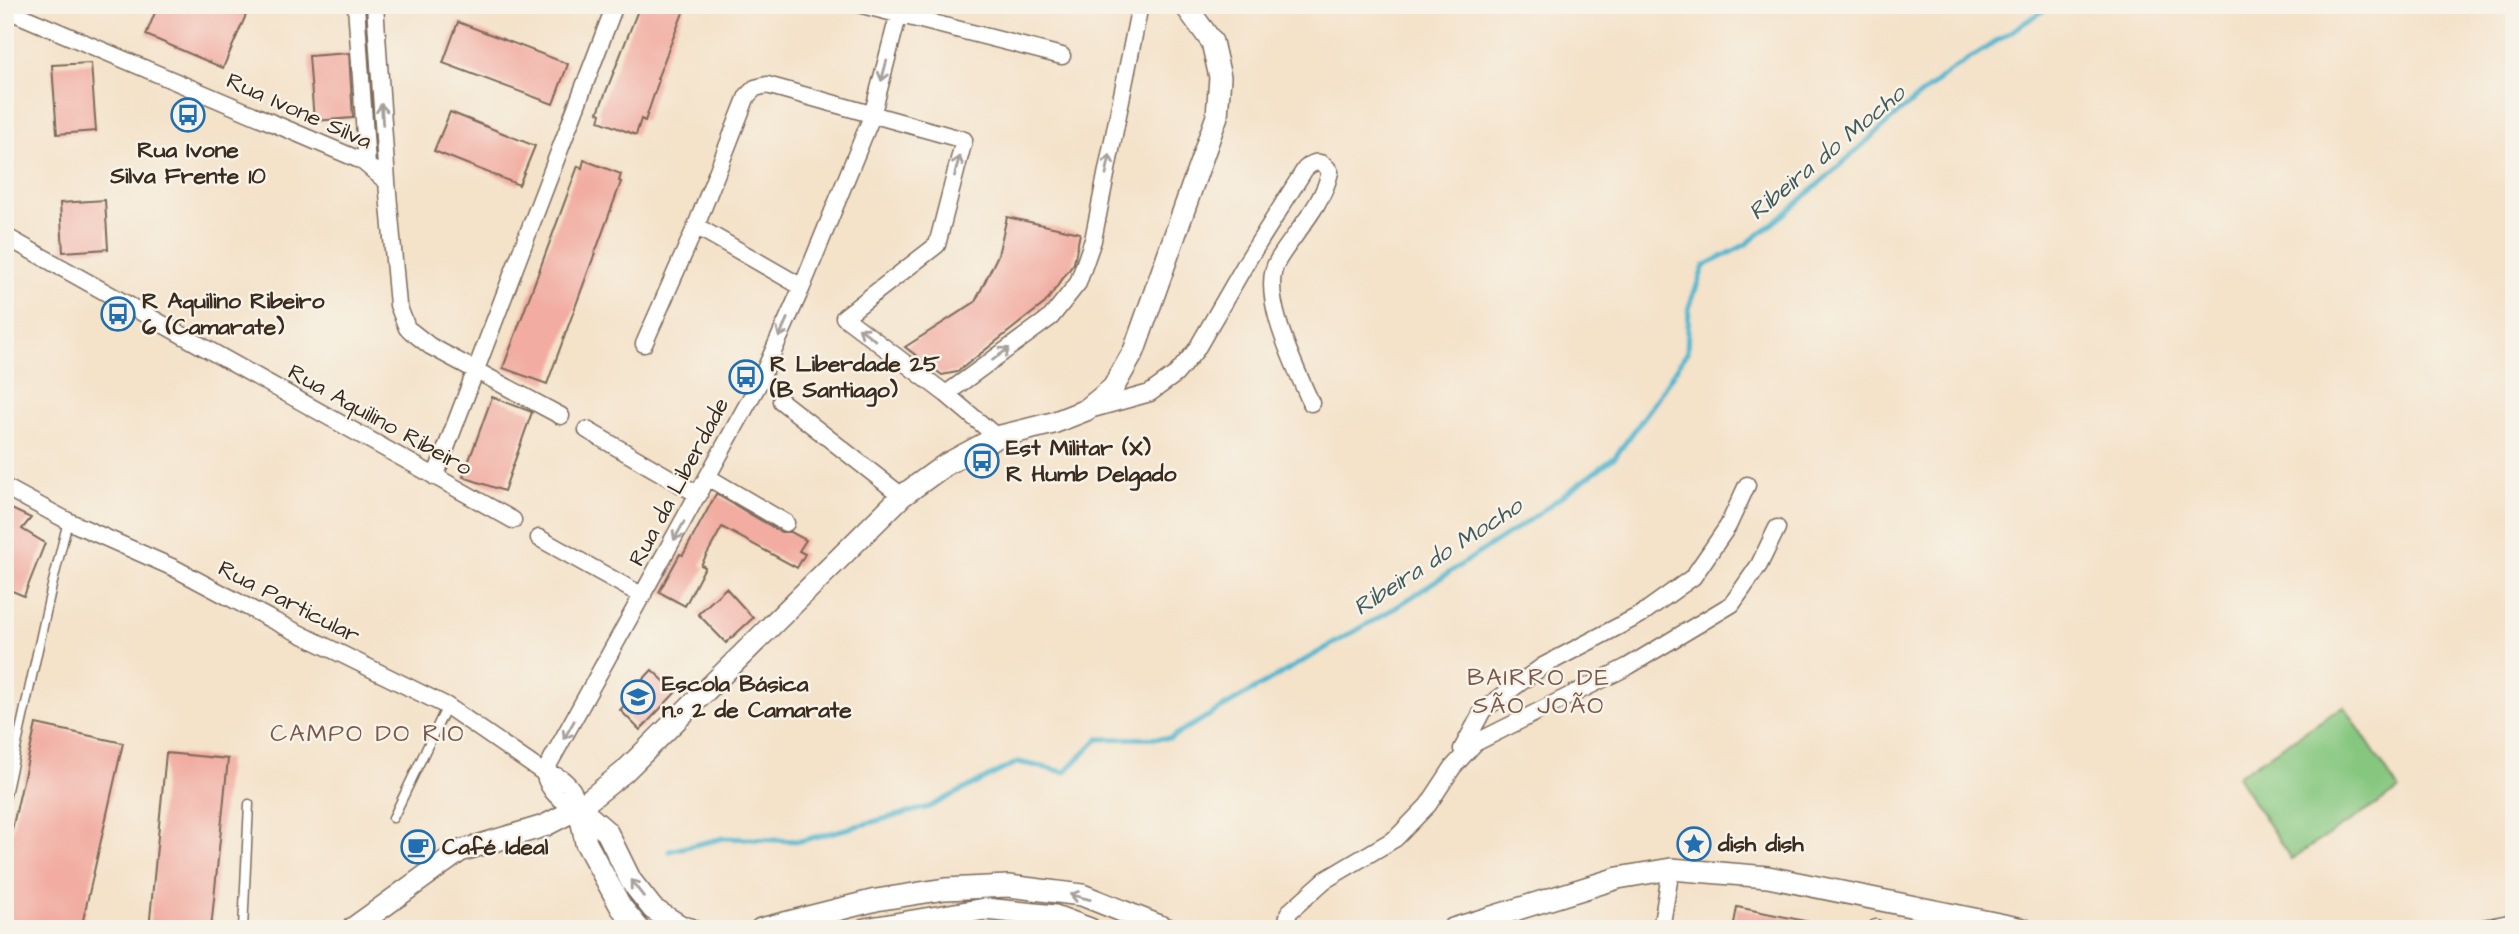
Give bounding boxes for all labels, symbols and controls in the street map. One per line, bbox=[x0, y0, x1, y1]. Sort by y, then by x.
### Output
one-way arrow bbox=[877, 59, 890, 82]
street label: Rua Ivone Silva bbox=[221, 65, 377, 157]
water label: Ribeira do Mocho bbox=[1741, 76, 1914, 229]
bus stop icon: Rua Ivone Silva Frente 10 bbox=[169, 96, 207, 134]
one-way arrow bbox=[376, 103, 389, 126]
place label: Rua Ivone Silva Frente 10 bbox=[109, 134, 266, 192]
one-way arrow bbox=[1101, 154, 1115, 177]
one-way arrow bbox=[951, 155, 964, 178]
place label: R Aquilino Ribeiro 6 (Camarate) bbox=[142, 285, 324, 343]
bus stop icon: R Aquilino Ribeiro 6 (Camarate) bbox=[99, 295, 137, 333]
one-way arrow bbox=[776, 317, 789, 339]
one-way arrow bbox=[858, 327, 877, 341]
one-way arrow bbox=[991, 347, 1010, 361]
place label: R Liberdade 25 (B Santiago) bbox=[769, 348, 940, 407]
street label: Rua Aquilino Ribeiro bbox=[282, 356, 478, 484]
bus stop icon: R Liberdade 25 (B Santiago) bbox=[727, 358, 765, 396]
street label: Rua da Liberdade bbox=[621, 392, 737, 572]
place label: Est Militar (X) R Humb Delgado bbox=[1006, 432, 1177, 491]
bus stop icon: Est Militar (X) R Humb Delgado bbox=[963, 442, 1001, 480]
water label: Ribeira do Mocho bbox=[1347, 489, 1530, 624]
one-way arrow bbox=[672, 520, 686, 540]
street label: Rua Particular bbox=[213, 553, 366, 652]
district label: BAIRRO DE SÃO JOÃO bbox=[1467, 661, 1611, 723]
place label: Escola Básica n.º 2 de Camarate bbox=[662, 668, 852, 726]
school or university icon: Escola Básica n.º 2 de Camarate bbox=[619, 678, 657, 716]
district label: CAMPO DO RIO bbox=[270, 717, 466, 751]
one-way arrow bbox=[562, 719, 575, 740]
place icon: dish dish bbox=[1675, 825, 1713, 863]
cafe icon: Café Ideal bbox=[399, 828, 437, 866]
place label: dish dish bbox=[1717, 828, 1804, 860]
place label: Café Ideal bbox=[442, 831, 549, 863]
one-way arrow bbox=[630, 880, 645, 898]
one-way arrow bbox=[1069, 889, 1092, 903]

